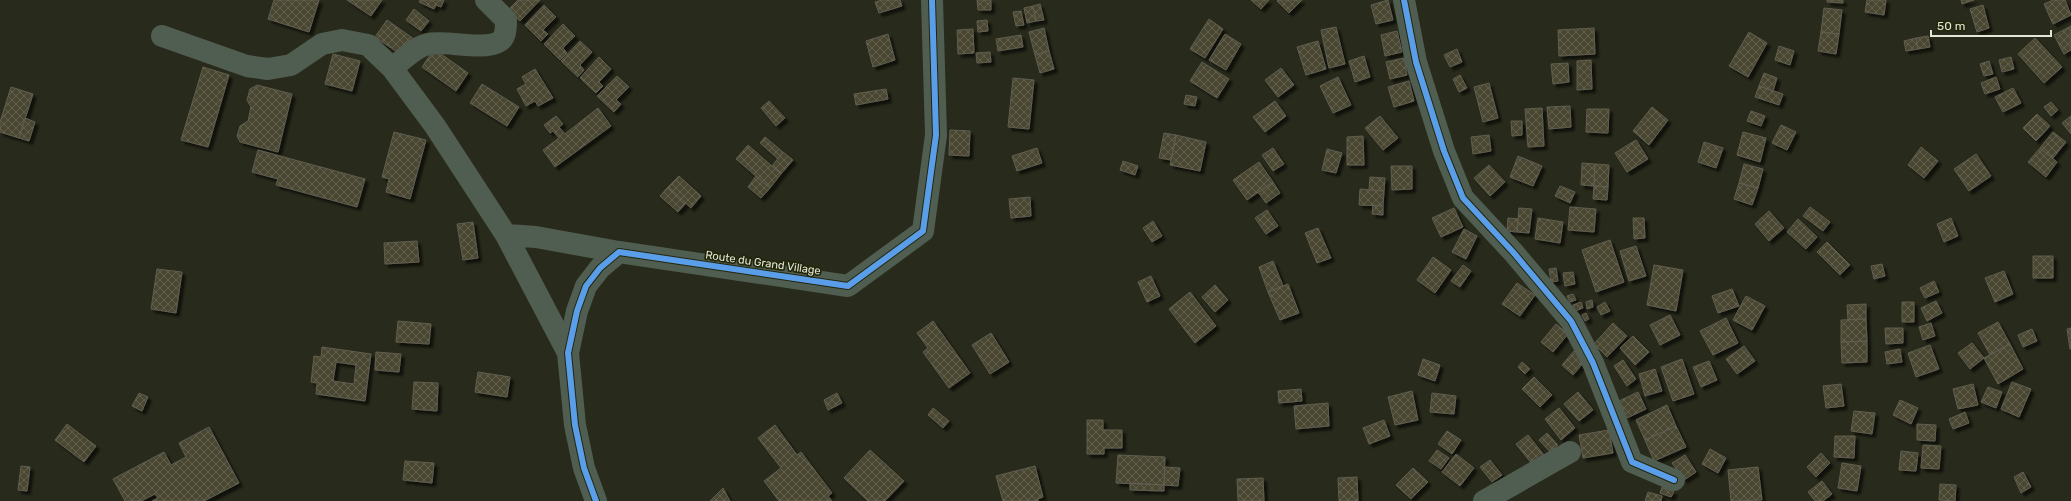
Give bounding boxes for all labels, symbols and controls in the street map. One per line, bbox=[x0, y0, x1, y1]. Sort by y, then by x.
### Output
scale bar bbox=[1931, 12, 2051, 38]
text: 50 m bbox=[1937, 19, 1965, 33]
street label: Route du Grand Village bbox=[704, 248, 822, 278]

